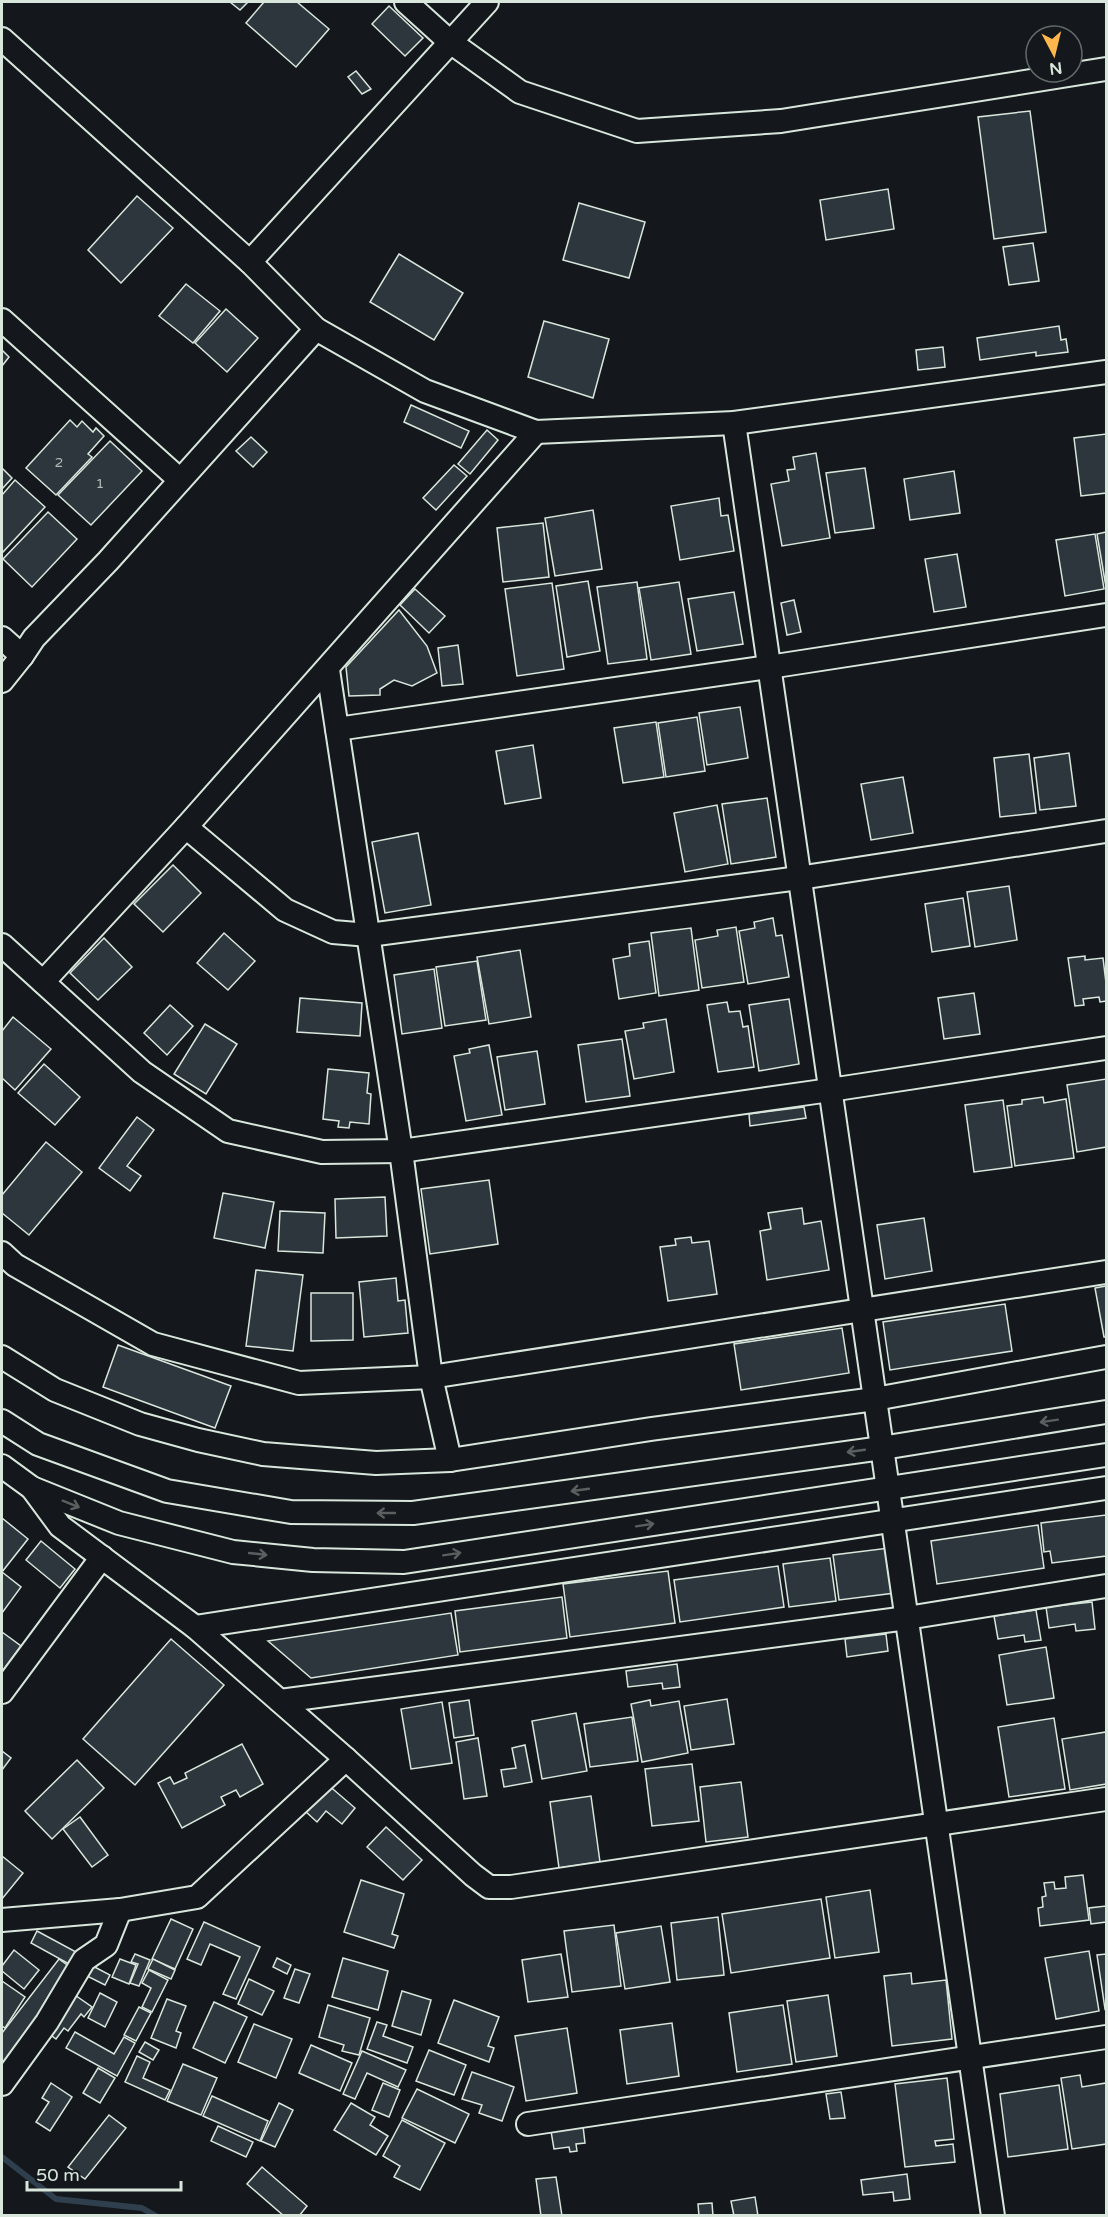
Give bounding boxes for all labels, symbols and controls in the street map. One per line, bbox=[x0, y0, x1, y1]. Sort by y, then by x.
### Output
north arrow bbox=[1024, 24, 1084, 84]
text: N bbox=[1048, 57, 1063, 79]
house number: 2 bbox=[55, 454, 63, 471]
house number: 1 bbox=[96, 475, 104, 492]
one-way arrow bbox=[1039, 1416, 1059, 1427]
one-way arrow bbox=[847, 1446, 867, 1457]
one-way arrow bbox=[570, 1484, 590, 1495]
one-way arrow bbox=[61, 1499, 80, 1510]
one-way arrow bbox=[377, 1507, 397, 1519]
one-way arrow bbox=[635, 1519, 655, 1530]
one-way arrow bbox=[248, 1549, 268, 1560]
one-way arrow bbox=[442, 1549, 462, 1560]
scale bar bbox=[27, 2154, 182, 2192]
text: 50 m bbox=[36, 2164, 80, 2186]

